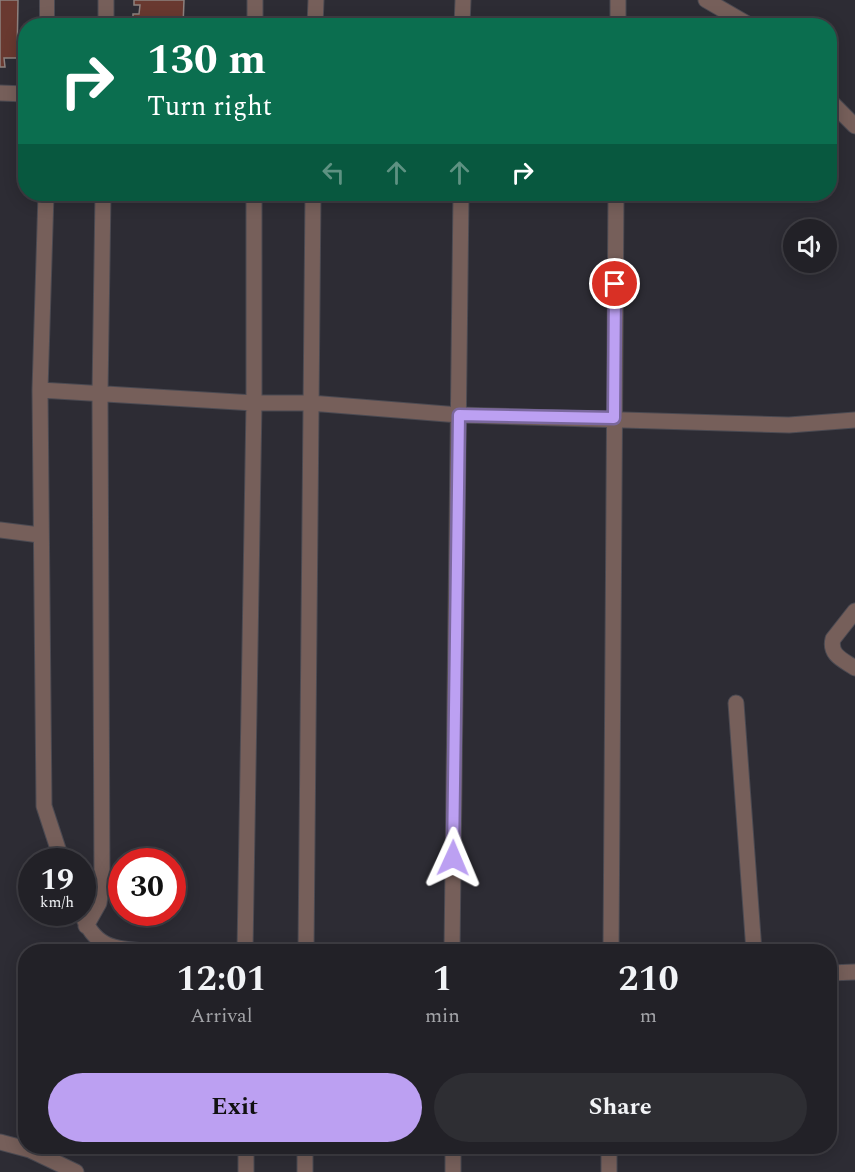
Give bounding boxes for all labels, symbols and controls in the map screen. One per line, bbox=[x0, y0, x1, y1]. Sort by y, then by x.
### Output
text: 130 m bbox=[147, 29, 266, 92]
icon: right bbox=[48, 42, 126, 120]
text: Turn right bbox=[147, 86, 272, 128]
icon: left bbox=[317, 156, 350, 189]
icon: ahead bbox=[380, 156, 413, 189]
icon: ahead bbox=[443, 156, 476, 189]
icon: right bbox=[506, 156, 539, 189]
map controls bbox=[783, 219, 837, 273]
button: sound bbox=[783, 219, 837, 273]
pin bbox=[589, 258, 640, 309]
icon: arrive bbox=[598, 267, 631, 300]
position arrow bbox=[421, 826, 485, 890]
speed limit sign: 30 bbox=[108, 848, 186, 926]
text: 19 bbox=[40, 857, 74, 903]
text: km/h bbox=[40, 891, 74, 914]
text: 12:01 bbox=[176, 952, 267, 1007]
text: 1 bbox=[432, 952, 453, 1007]
text: 210 bbox=[618, 952, 679, 1007]
text: Arrival bbox=[190, 1001, 253, 1031]
text: min bbox=[425, 1001, 460, 1031]
text: m bbox=[640, 1001, 657, 1031]
button: Exit bbox=[48, 1073, 422, 1142]
button: Share bbox=[434, 1073, 807, 1142]

